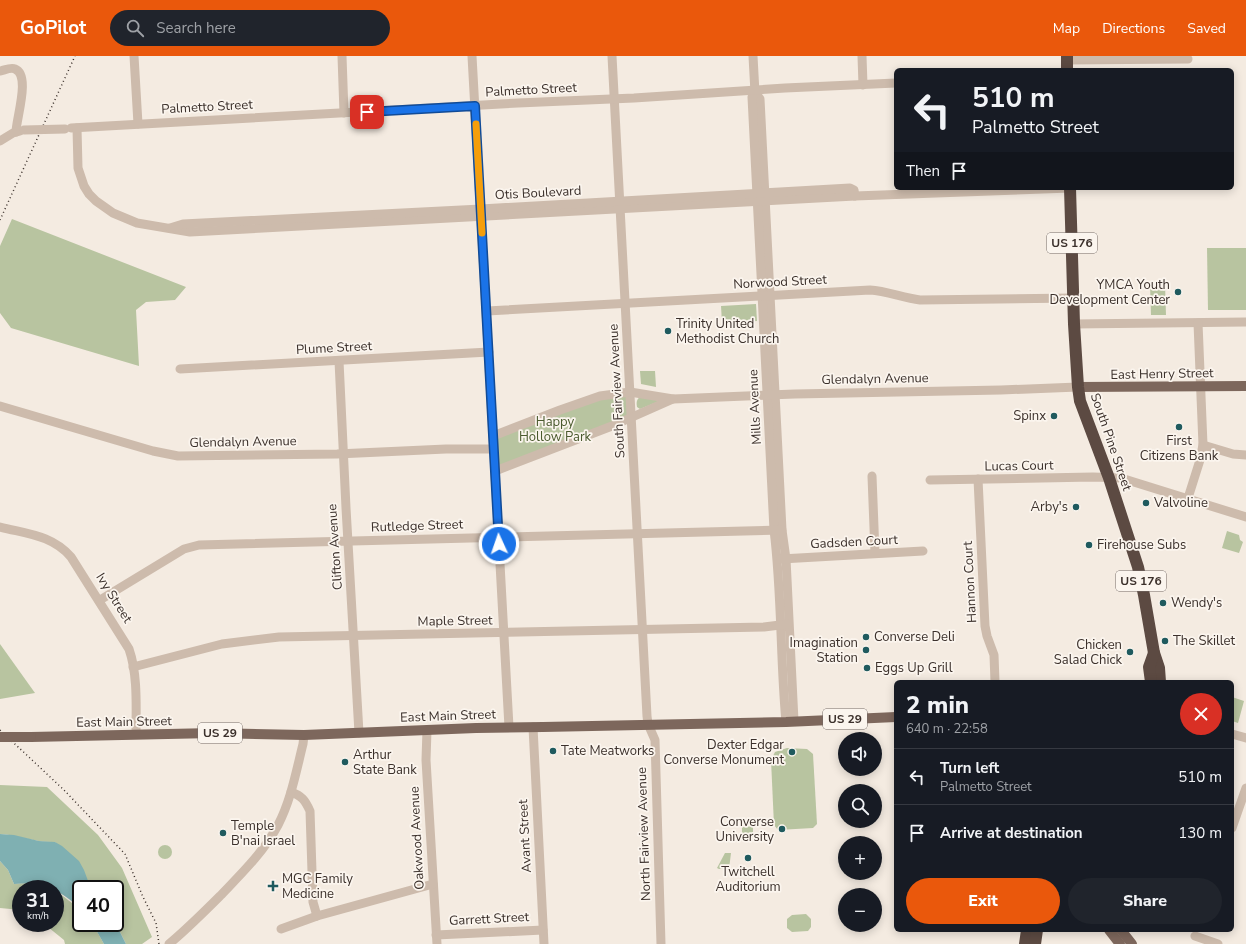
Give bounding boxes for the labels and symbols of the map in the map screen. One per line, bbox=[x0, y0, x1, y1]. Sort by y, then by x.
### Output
street label: Palmetto Street bbox=[485, 79, 578, 101]
pin bbox=[350, 95, 384, 129]
street label: Palmetto Street bbox=[161, 96, 254, 118]
street label: Otis Boulevard bbox=[494, 182, 582, 204]
road number: US 176 bbox=[1047, 233, 1097, 253]
street label: Norwood Street bbox=[733, 271, 828, 293]
place label: YMCA Youth Development Center bbox=[1049, 276, 1170, 309]
marker: YMCA Youth Development Center bbox=[1173, 287, 1183, 297]
place label: Trinity United Methodist Church bbox=[676, 315, 779, 348]
street label: South Fairview Avenue bbox=[604, 323, 630, 459]
marker: Trinity United Methodist Church bbox=[663, 326, 673, 336]
street label: Plume Street bbox=[295, 337, 373, 359]
street label: East Henry Street bbox=[1110, 364, 1214, 384]
street label: Mills Avenue bbox=[744, 369, 766, 445]
street label: Glendalyn Avenue bbox=[821, 369, 929, 389]
street label: South Pine Street bbox=[1086, 391, 1136, 494]
place label: Spinx bbox=[1013, 407, 1046, 425]
marker: Spinx bbox=[1049, 411, 1059, 421]
park label: Happy Hollow Park bbox=[519, 413, 592, 446]
marker: First Citizens Bank bbox=[1174, 422, 1184, 432]
street label: Glendalyn Avenue bbox=[189, 432, 297, 452]
place label: First Citizens Bank bbox=[1140, 432, 1219, 465]
street label: Lucas Court bbox=[984, 456, 1054, 476]
place label: Valvoline bbox=[1153, 494, 1208, 512]
place label: Arby's bbox=[1031, 498, 1068, 516]
marker: Valvoline bbox=[1141, 498, 1151, 508]
marker: Arby's bbox=[1071, 502, 1081, 512]
street label: Clifton Avenue bbox=[323, 503, 347, 591]
street label: Rutledge Street bbox=[371, 515, 464, 537]
position arrow bbox=[478, 523, 520, 565]
street label: Gadsden Court bbox=[810, 531, 899, 553]
place label: Firehouse Subs bbox=[1097, 536, 1186, 554]
street label: Hannon Court bbox=[959, 540, 981, 623]
marker: Firehouse Subs bbox=[1084, 540, 1094, 550]
street label: Ivy Street bbox=[92, 570, 137, 627]
road number: US 176 bbox=[1116, 571, 1166, 591]
place label: Wendy's bbox=[1171, 594, 1222, 612]
marker: Wendy's bbox=[1158, 598, 1168, 608]
street label: Maple Street bbox=[417, 611, 493, 631]
place label: Converse Deli bbox=[874, 628, 955, 646]
marker: Converse Deli bbox=[861, 632, 871, 642]
place label: The Skillet bbox=[1173, 632, 1236, 650]
place label: Imagination Station bbox=[790, 634, 858, 667]
place label: Chicken Salad Chick bbox=[1054, 636, 1122, 669]
marker: The Skillet bbox=[1160, 636, 1170, 646]
marker: Imagination Station bbox=[861, 645, 871, 655]
marker: Chicken Salad Chick bbox=[1125, 647, 1135, 657]
place label: Eggs Up Grill bbox=[875, 659, 953, 677]
marker: Eggs Up Grill bbox=[862, 663, 872, 673]
street label: East Main Street bbox=[400, 705, 497, 727]
road number: US 29 bbox=[823, 709, 867, 729]
street label: East Main Street bbox=[76, 712, 172, 732]
road number: US 29 bbox=[198, 723, 242, 743]
place label: Dexter Edgar Converse Monument bbox=[664, 736, 784, 769]
place label: Tate Meatworks bbox=[561, 742, 654, 760]
place label: Arthur State Bank bbox=[353, 746, 417, 779]
marker: Tate Meatworks bbox=[548, 746, 558, 756]
marker: Dexter Edgar Converse Monument bbox=[787, 747, 797, 757]
marker: Arthur State Bank bbox=[340, 757, 350, 767]
street label: North Fairview Avenue bbox=[633, 767, 655, 901]
street label: Oakwood Avenue bbox=[405, 786, 429, 890]
street label: Avant Street bbox=[514, 798, 536, 873]
place label: Converse University bbox=[715, 813, 774, 846]
place label: Temple B'nai Israel bbox=[231, 817, 295, 850]
marker: Converse University bbox=[777, 824, 787, 834]
marker: Temple B'nai Israel bbox=[218, 828, 228, 838]
marker: Twitchell Auditorium bbox=[743, 853, 753, 863]
place label: Twitchell Auditorium bbox=[715, 863, 781, 896]
place label: MGC Family Medicine bbox=[282, 870, 353, 903]
speed limit sign: 40 bbox=[72, 880, 124, 932]
marker: MGC Family Medicine bbox=[267, 880, 279, 892]
street label: Garrett Street bbox=[448, 908, 530, 930]

